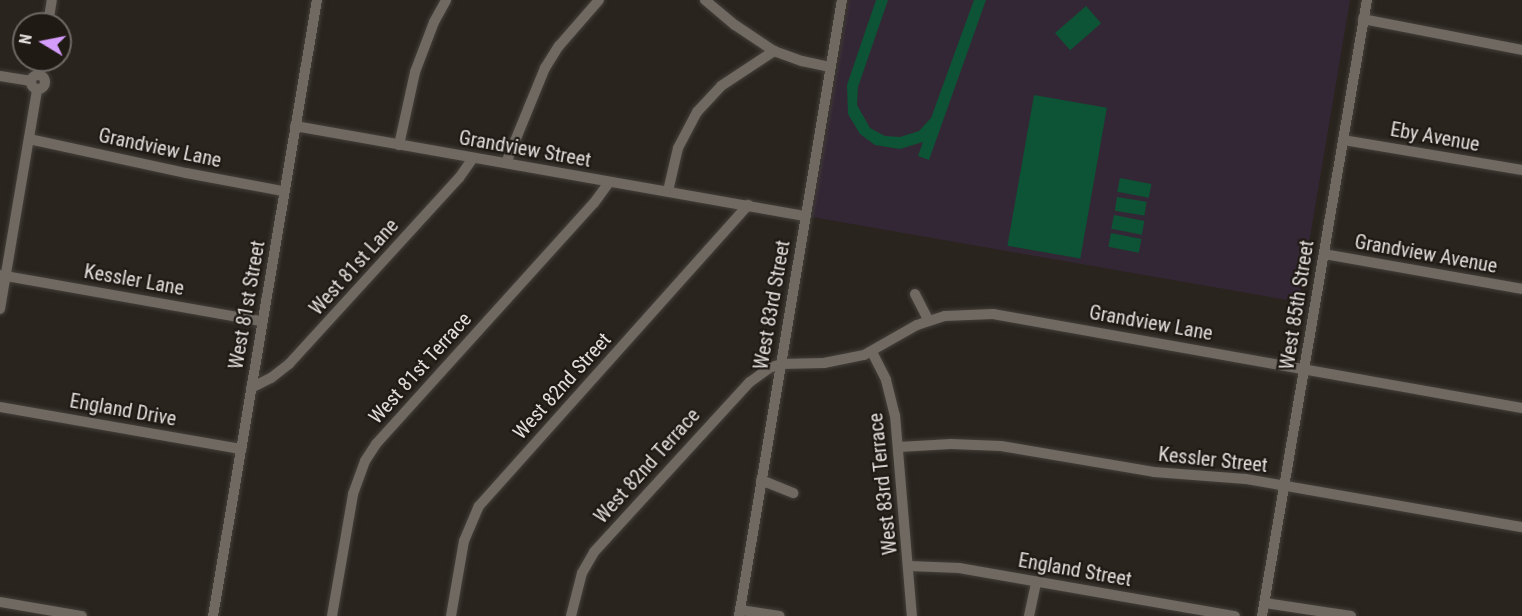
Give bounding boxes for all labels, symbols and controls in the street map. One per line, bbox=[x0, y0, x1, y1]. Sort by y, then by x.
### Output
north arrow bbox=[12, 12, 72, 72]
text: N bbox=[16, 33, 36, 46]
street label: Eby Avenue bbox=[1389, 117, 1481, 157]
street label: Grandview Lane bbox=[96, 123, 224, 173]
street label: Grandview Street bbox=[457, 126, 593, 172]
street label: West 81st Lane bbox=[304, 214, 404, 320]
street label: Grandview Avenue bbox=[1353, 230, 1499, 278]
street label: West 83rd Street bbox=[749, 238, 795, 372]
street label: West 81st Street bbox=[224, 239, 270, 371]
street label: West 85th Street bbox=[1275, 239, 1319, 371]
street label: Kessler Lane bbox=[82, 259, 186, 301]
street label: Grandview Lane bbox=[1087, 300, 1215, 346]
street label: West 81st Terrace bbox=[364, 307, 476, 429]
street label: West 82nd Street bbox=[508, 328, 616, 444]
street label: England Drive bbox=[68, 389, 178, 431]
street label: West 82nd Terrace bbox=[589, 403, 705, 529]
street label: West 83rd Terrace bbox=[864, 412, 902, 556]
street label: Kessler Street bbox=[1157, 442, 1269, 478]
street label: England Street bbox=[1016, 548, 1134, 592]

